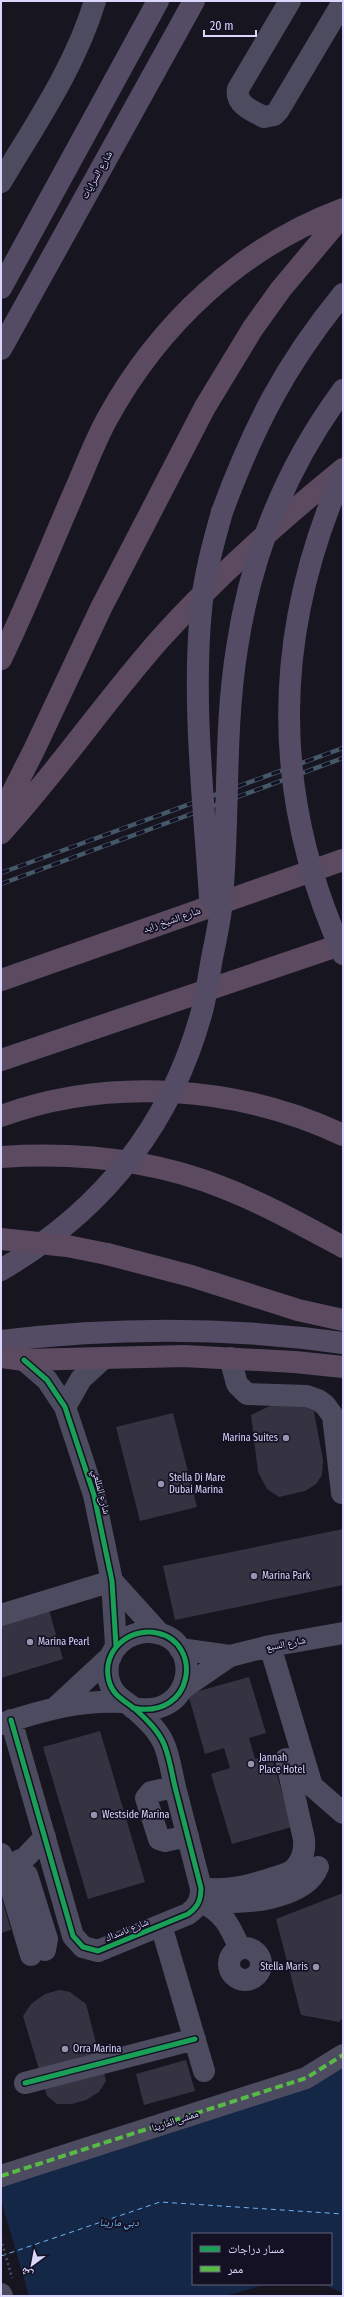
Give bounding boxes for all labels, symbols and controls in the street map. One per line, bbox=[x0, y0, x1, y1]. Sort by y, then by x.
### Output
scale bar bbox=[204, 12, 256, 38]
text: 20 m bbox=[210, 19, 234, 33]
street label: شارع السرايات bbox=[79, 149, 115, 201]
street label: شارع الشيخ زايد bbox=[142, 905, 202, 935]
place label: Marina Suites bbox=[222, 1432, 278, 1444]
marker: Marina Suites bbox=[281, 1433, 291, 1443]
street label: شارع المللعي bbox=[88, 1468, 113, 1517]
place label: Stella Di Mare Dubai Marina bbox=[169, 1472, 225, 1496]
marker: Stella Di Mare Dubai Marina bbox=[156, 1479, 166, 1489]
place label: Marina Park bbox=[262, 1570, 311, 1582]
marker: Marina Park bbox=[249, 1571, 259, 1581]
street label: شارع السبع bbox=[265, 1634, 307, 1654]
place label: Marina Pearl bbox=[38, 1636, 90, 1648]
marker: Marina Pearl bbox=[25, 1637, 35, 1647]
place label: Jannah Place Hotel bbox=[259, 1752, 305, 1776]
marker: Jannah Place Hotel bbox=[246, 1759, 256, 1769]
place label: Westside Marina bbox=[102, 1809, 170, 1821]
marker: Westside Marina bbox=[89, 1810, 99, 1820]
street label: شارع ناسداك bbox=[103, 1916, 151, 1944]
place label: Stella Maris bbox=[260, 1961, 308, 1973]
marker: Stella Maris bbox=[311, 1962, 321, 1972]
place label: Orra Marina bbox=[73, 2043, 121, 2055]
marker: Orra Marina bbox=[60, 2044, 70, 2054]
street label: ممشى المارينا bbox=[150, 2108, 200, 2134]
water label: دبي مارينا bbox=[99, 2216, 139, 2230]
legend bbox=[192, 2233, 332, 2285]
text: مسار دراجات bbox=[228, 2242, 284, 2256]
north arrow bbox=[12, 2245, 52, 2285]
text: ممر bbox=[227, 2262, 243, 2276]
text: ش bbox=[18, 2263, 36, 2282]

